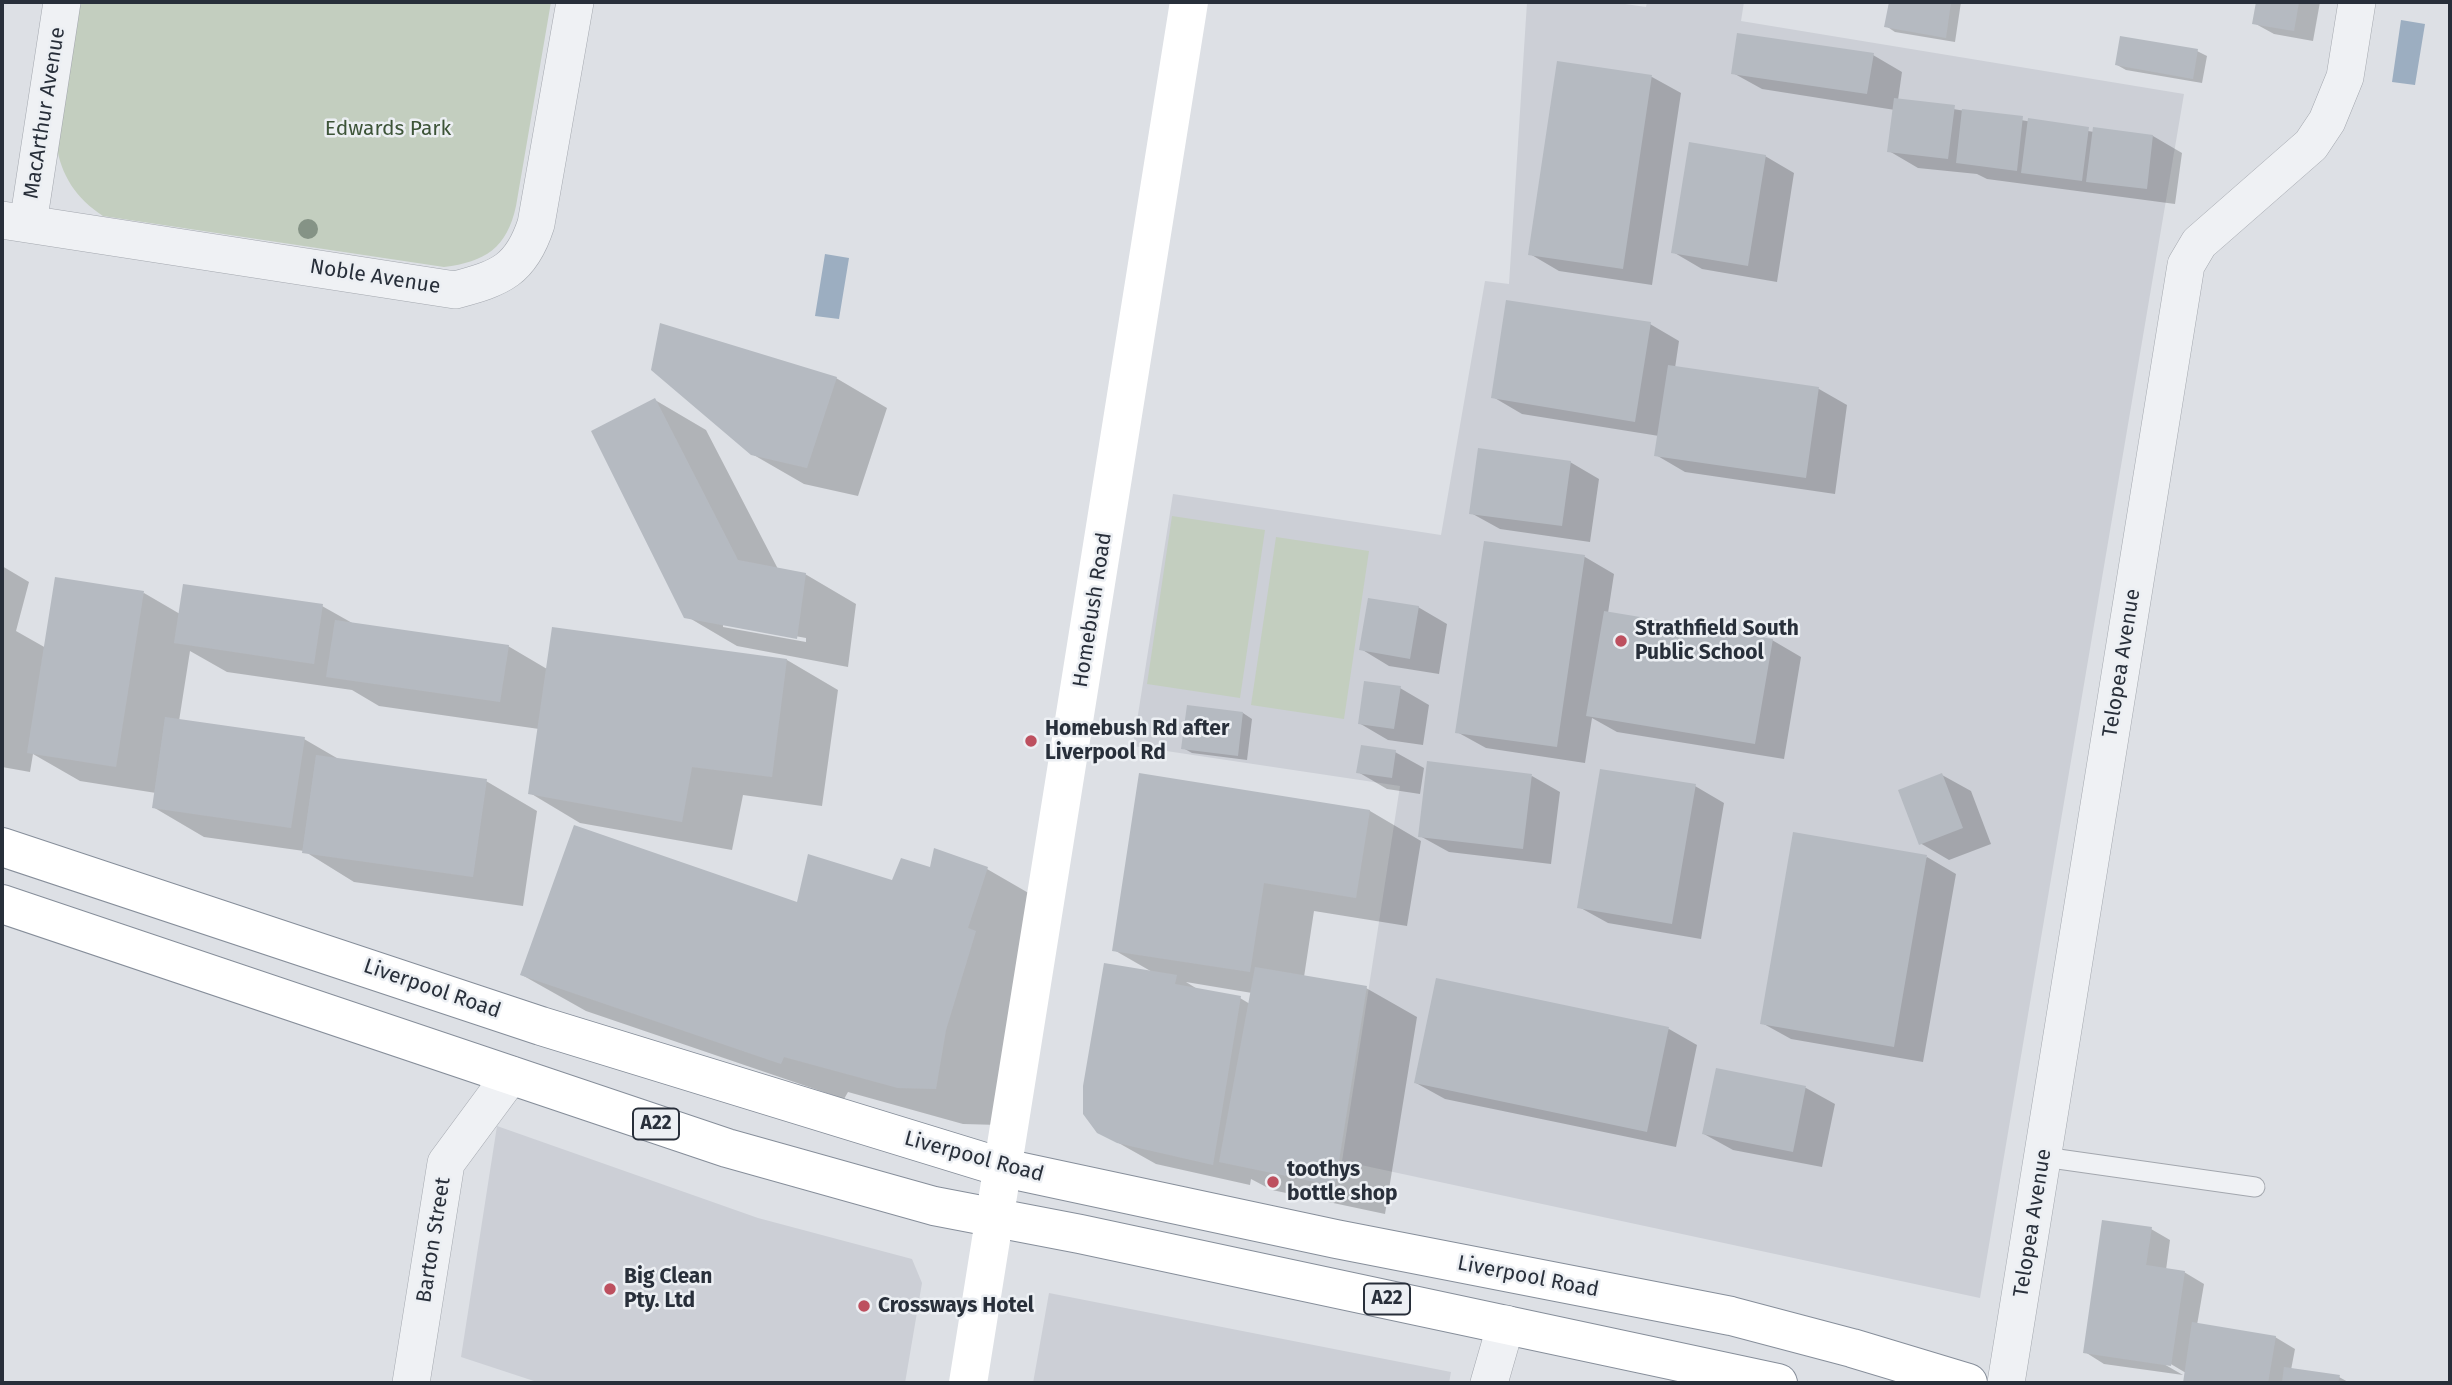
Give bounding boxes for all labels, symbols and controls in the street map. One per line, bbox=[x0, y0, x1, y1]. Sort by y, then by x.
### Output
street label: MacArthur Avenue bbox=[19, 25, 71, 201]
park label: Edwards Park bbox=[325, 116, 451, 142]
street label: Noble Avenue bbox=[308, 254, 442, 300]
street label: Homebush Road bbox=[1068, 531, 1118, 689]
street label: Telopea Avenue bbox=[2098, 587, 2146, 739]
place label: Strathfield South Public School bbox=[1635, 616, 1799, 666]
marker: Strathfield South Public School bbox=[1613, 633, 1629, 649]
place label: Homebush Rd after Liverpool Rd bbox=[1045, 716, 1229, 766]
marker: Homebush Rd after Liverpool Rd bbox=[1023, 733, 1039, 749]
street label: Liverpool Road bbox=[360, 954, 504, 1024]
road number: A22 bbox=[633, 1108, 679, 1140]
street label: Liverpool Road bbox=[902, 1126, 1046, 1188]
street label: Telopea Avenue bbox=[2009, 1147, 2057, 1299]
place label: toothys bottle shop bbox=[1287, 1157, 1398, 1207]
marker: toothys bottle shop bbox=[1265, 1174, 1281, 1190]
street label: Barton Street bbox=[412, 1175, 456, 1305]
street label: Liverpool Road bbox=[1455, 1251, 1601, 1303]
place label: Big Clean Pty. Ltd bbox=[624, 1264, 712, 1314]
marker: Big Clean Pty. Ltd bbox=[602, 1281, 618, 1297]
road number: A22 bbox=[1364, 1284, 1410, 1315]
place label: Crossways Hotel bbox=[878, 1293, 1034, 1319]
marker: Crossways Hotel bbox=[856, 1298, 872, 1314]

